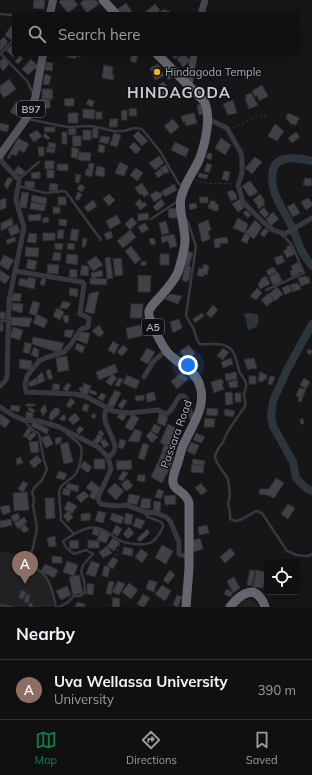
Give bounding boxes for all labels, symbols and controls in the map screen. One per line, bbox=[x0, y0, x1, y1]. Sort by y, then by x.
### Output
search box bbox=[12, 12, 300, 56]
icon: search bbox=[26, 23, 48, 45]
text: Search here bbox=[58, 25, 140, 44]
place label: Hindagoda Temple bbox=[165, 65, 261, 79]
marker: Hindagoda Temple bbox=[152, 67, 162, 77]
district label: HINDAGODA bbox=[127, 83, 231, 102]
road number: B97 bbox=[17, 101, 45, 117]
road number: A5 bbox=[142, 319, 164, 335]
your location bbox=[178, 355, 198, 375]
street label: Passara Road bbox=[157, 398, 195, 470]
pin: A bbox=[12, 551, 38, 584]
map controls bbox=[264, 559, 300, 595]
button: locate bbox=[264, 559, 300, 595]
text: Nearby bbox=[16, 623, 75, 644]
text: Uva Wellassa University bbox=[54, 672, 228, 691]
text: A bbox=[24, 682, 34, 698]
text: 390 m bbox=[258, 682, 296, 698]
text: University bbox=[54, 691, 114, 707]
tab: Map bbox=[34, 729, 57, 767]
tab: Directions bbox=[126, 729, 177, 767]
tab: Saved bbox=[246, 729, 278, 767]

